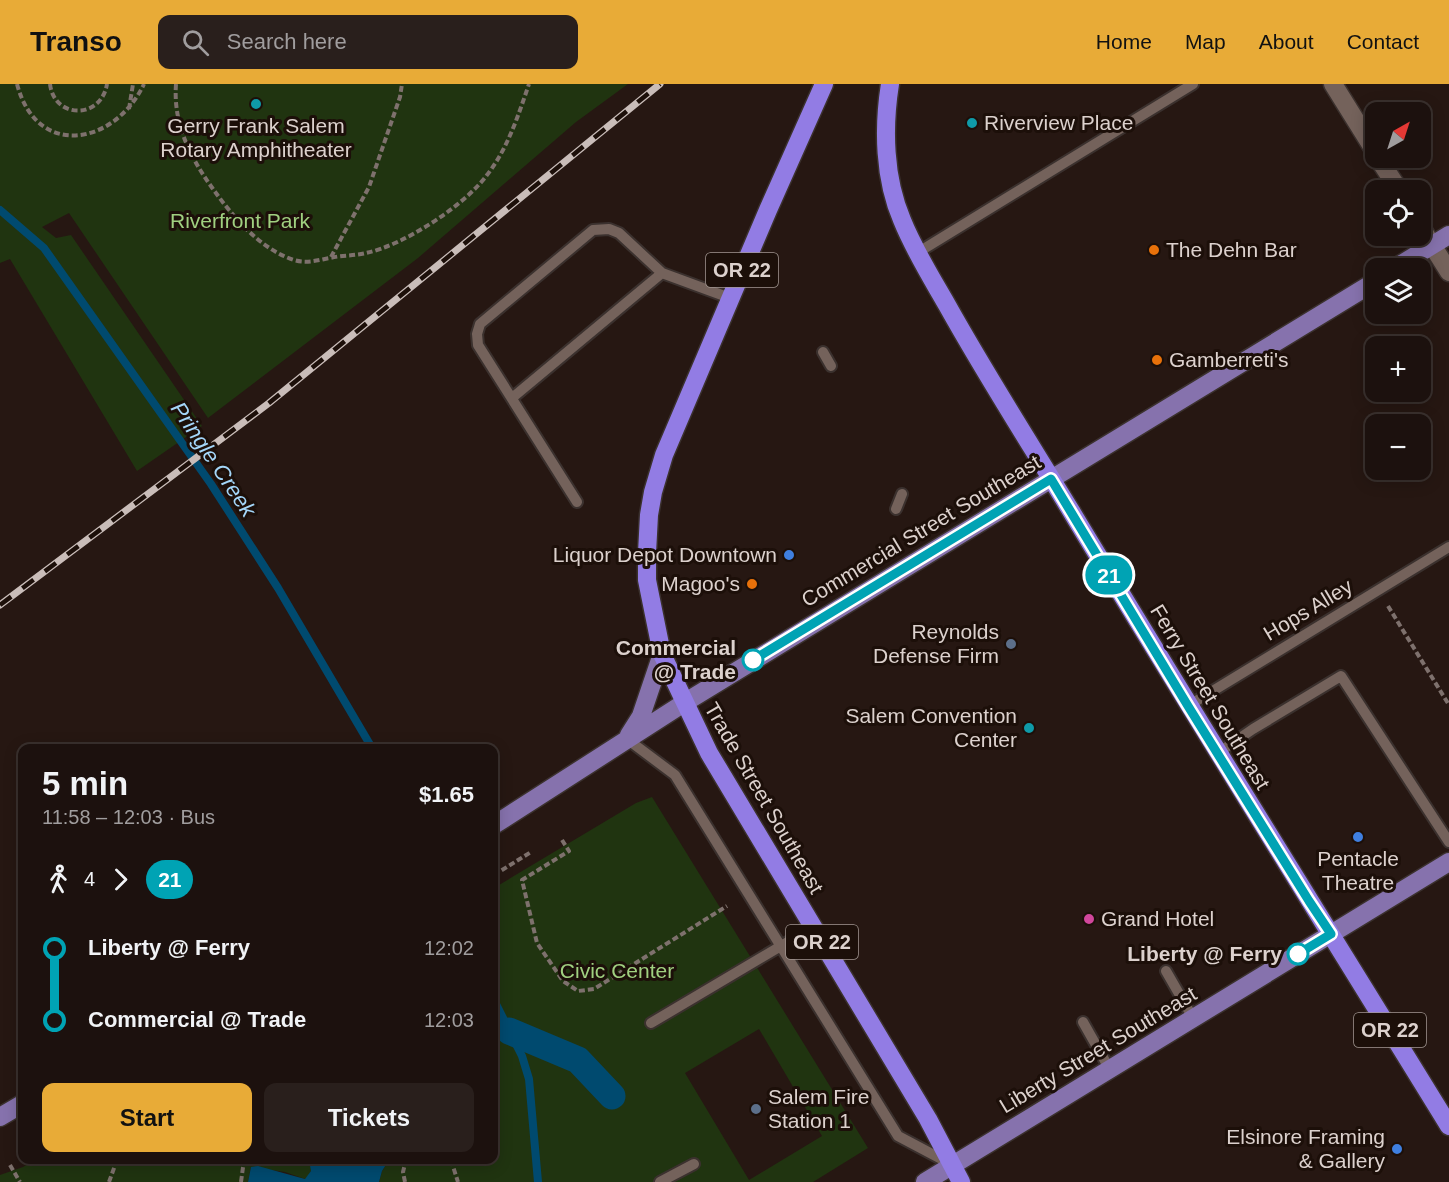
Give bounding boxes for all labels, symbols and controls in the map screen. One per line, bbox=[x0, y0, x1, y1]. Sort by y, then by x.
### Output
search box bbox=[158, 15, 578, 69]
text: Transo bbox=[30, 26, 122, 57]
icon: search bbox=[179, 26, 212, 59]
text: Search here bbox=[227, 29, 347, 54]
text: Home bbox=[1096, 30, 1152, 53]
text: Map bbox=[1185, 30, 1226, 53]
text: About bbox=[1259, 30, 1314, 53]
text: Contact bbox=[1347, 30, 1419, 53]
marker: Gerry Frank Salem Rotary Amphitheater bbox=[249, 97, 263, 111]
north arrow bbox=[1365, 102, 1431, 168]
map controls bbox=[1365, 102, 1431, 480]
place label: Riverview Place bbox=[984, 111, 1133, 134]
place label: Gerry Frank Salem Rotary Amphitheater bbox=[160, 114, 352, 161]
marker: Riverview Place bbox=[965, 116, 979, 130]
button: locate bbox=[1365, 180, 1431, 246]
park label: Riverfront Park bbox=[170, 209, 311, 232]
place label: The Dehn Bar bbox=[1166, 238, 1297, 261]
marker: The Dehn Bar bbox=[1147, 243, 1161, 257]
road number: OR 22 bbox=[706, 253, 778, 287]
button: layers bbox=[1365, 258, 1431, 324]
button: + bbox=[1365, 336, 1431, 402]
place label: Gamberreti's bbox=[1169, 348, 1289, 371]
marker: Gamberreti's bbox=[1150, 353, 1164, 367]
water label: Pringle Creek bbox=[166, 397, 262, 522]
button: − bbox=[1365, 414, 1431, 480]
street label: Commercial Street Southeast bbox=[797, 450, 1044, 611]
place label: Liquor Depot Downtown bbox=[553, 543, 777, 566]
marker: Liquor Depot Downtown bbox=[782, 548, 796, 562]
line badge: 21 bbox=[1082, 556, 1136, 594]
text: 21 bbox=[1097, 564, 1121, 587]
place label: Magoo's bbox=[661, 572, 740, 595]
street label: Hops Alley bbox=[1259, 574, 1357, 645]
marker: Magoo's bbox=[745, 577, 759, 591]
street label: Ferry Street Southeast bbox=[1146, 600, 1275, 793]
place label: Reynolds Defense Firm bbox=[873, 620, 999, 667]
place label: Commercial @ Trade bbox=[616, 636, 736, 683]
marker: Reynolds Defense Firm bbox=[1004, 637, 1018, 651]
marker: Commercial @ Trade bbox=[742, 649, 764, 671]
street label: Trade Street Southeast bbox=[700, 698, 829, 897]
place label: Salem Convention Center bbox=[845, 704, 1017, 751]
marker: Salem Convention Center bbox=[1022, 721, 1036, 735]
text: 5 min bbox=[42, 765, 128, 802]
text: $1.65 bbox=[419, 782, 474, 807]
text: 11:58 – 12:03 · Bus bbox=[42, 806, 215, 828]
marker: Pentacle Theatre bbox=[1351, 830, 1365, 844]
place label: Pentacle Theatre bbox=[1317, 847, 1399, 894]
icon: walk bbox=[42, 863, 75, 896]
icon: forward bbox=[104, 863, 137, 896]
text: 4 bbox=[84, 868, 95, 890]
text: 21 bbox=[158, 868, 181, 891]
place label: Grand Hotel bbox=[1101, 907, 1214, 930]
marker: Grand Hotel bbox=[1082, 912, 1096, 926]
road number: OR 22 bbox=[786, 925, 858, 959]
text: Liberty @ Ferry bbox=[88, 935, 250, 960]
text: 12:02 bbox=[424, 937, 474, 959]
place label: Liberty @ Ferry bbox=[1127, 942, 1282, 965]
marker: Liberty @ Ferry bbox=[1287, 943, 1309, 965]
park label: Civic Center bbox=[560, 959, 674, 982]
street label: Liberty Street Southeast bbox=[995, 982, 1200, 1117]
text: Commercial @ Trade bbox=[88, 1007, 306, 1032]
text: 12:03 bbox=[424, 1009, 474, 1031]
road number: OR 22 bbox=[1354, 1013, 1426, 1047]
button: Start bbox=[42, 1083, 252, 1152]
button: Tickets bbox=[264, 1083, 474, 1152]
place label: Salem Fire Station 1 bbox=[768, 1085, 870, 1132]
marker: Salem Fire Station 1 bbox=[749, 1102, 763, 1116]
place label: Elsinore Framing & Gallery bbox=[1226, 1125, 1385, 1172]
marker: Elsinore Framing & Gallery bbox=[1390, 1142, 1404, 1156]

